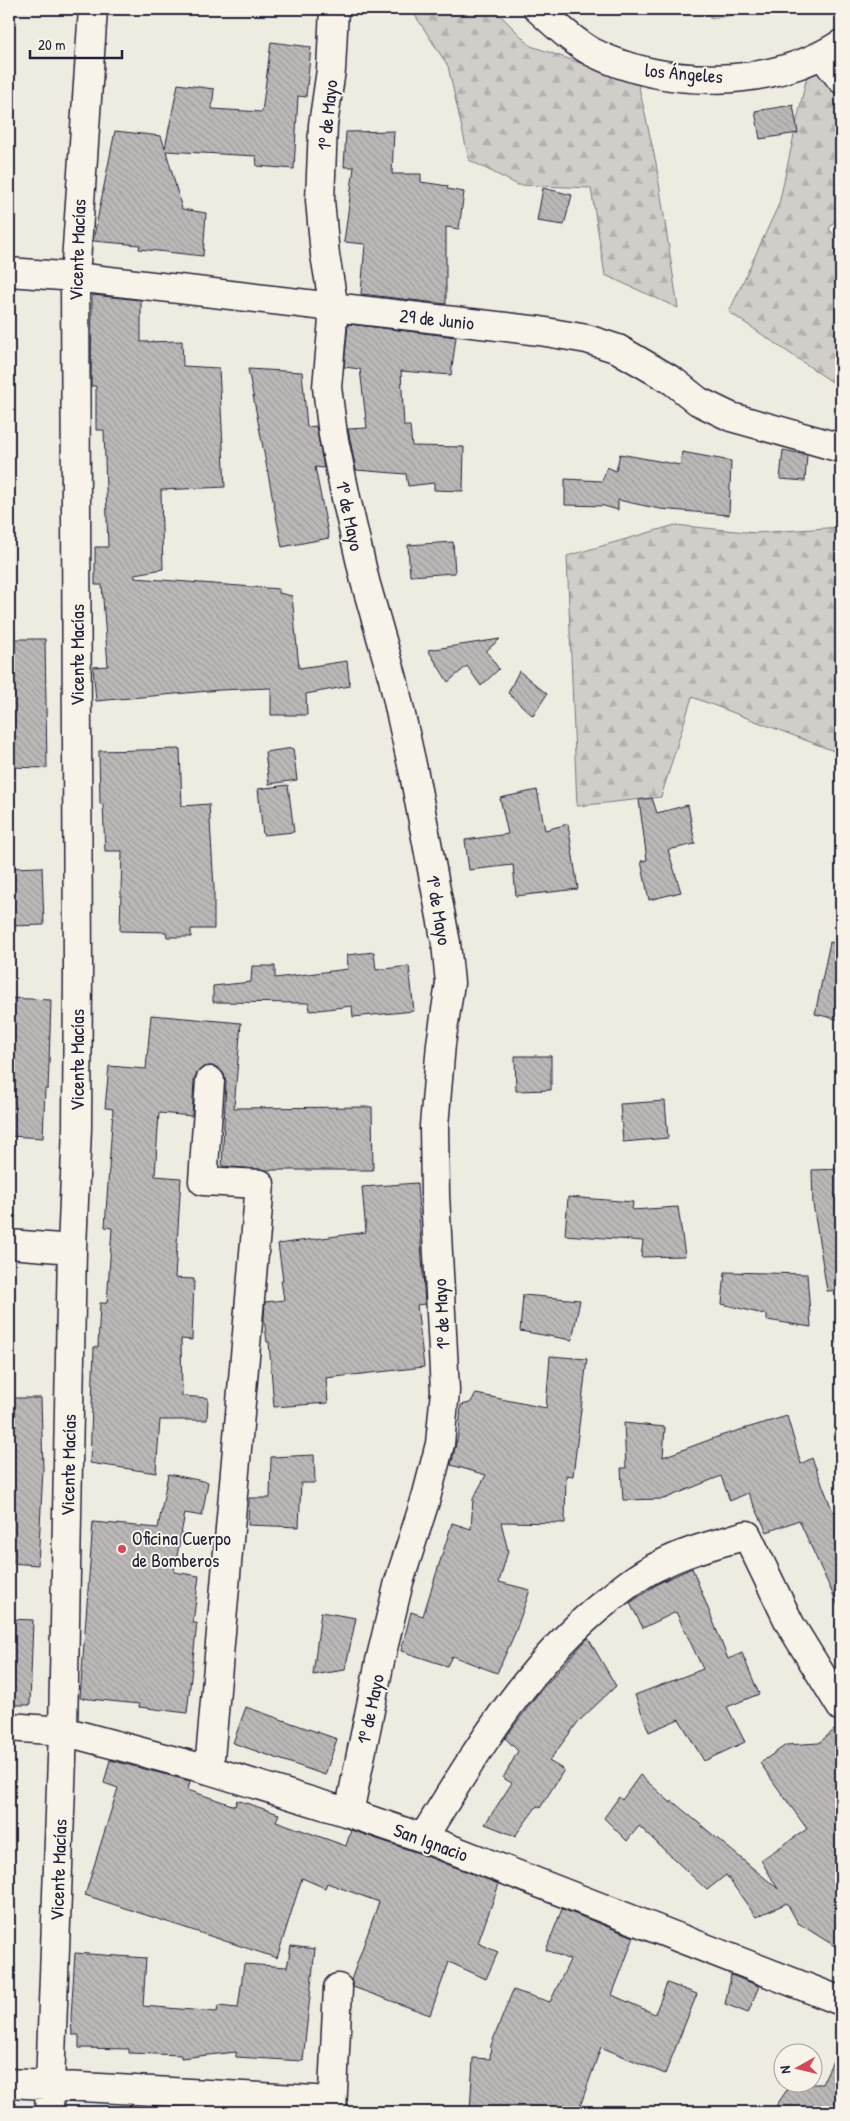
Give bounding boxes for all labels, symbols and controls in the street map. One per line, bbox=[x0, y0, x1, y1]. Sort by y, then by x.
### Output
scale bar bbox=[30, 28, 122, 60]
text: 20 m bbox=[38, 34, 65, 55]
street label: los Ángeles bbox=[644, 57, 724, 89]
street label: 1º de Mayo bbox=[310, 78, 344, 152]
street label: Vicente Macías bbox=[62, 199, 92, 301]
street label: 29 de Junio bbox=[398, 302, 476, 336]
street label: 1º de Mayo bbox=[330, 479, 370, 554]
street label: Vicente Macías bbox=[64, 604, 90, 706]
street label: 1º de Mayo bbox=[420, 873, 458, 947]
street label: Vicente Macías bbox=[64, 1009, 90, 1111]
street label: 1º de Mayo bbox=[426, 1278, 456, 1350]
street label: Vicente Macías bbox=[54, 1414, 82, 1516]
place label: Oficina Cuerpo de Bomberos bbox=[132, 1525, 231, 1573]
marker: Oficina Cuerpo de Bomberos bbox=[116, 1543, 128, 1555]
street label: 1º de Mayo bbox=[350, 1671, 390, 1746]
street label: San Ignacio bbox=[390, 1817, 472, 1868]
street label: Vicente Macías bbox=[43, 1819, 73, 1921]
north arrow bbox=[772, 2044, 822, 2094]
text: N bbox=[775, 2064, 795, 2075]

